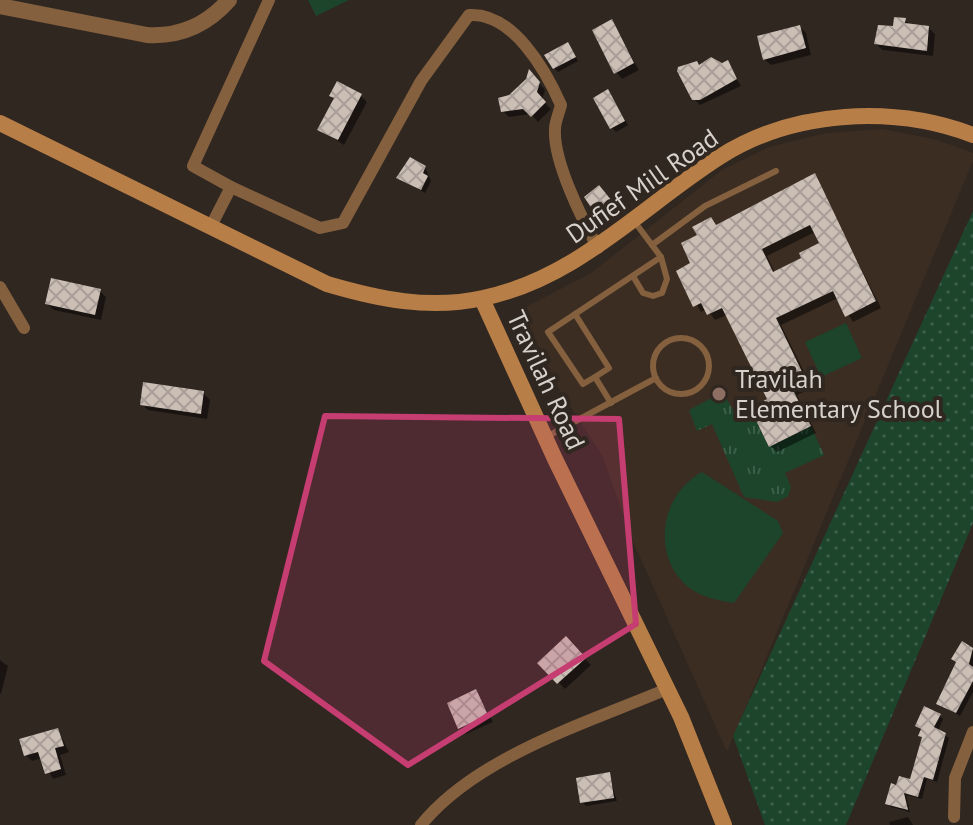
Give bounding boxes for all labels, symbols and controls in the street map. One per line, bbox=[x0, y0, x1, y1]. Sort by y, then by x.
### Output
street label: Dufief Mill Road bbox=[559, 121, 724, 250]
street label: Travilah Road bbox=[500, 305, 593, 455]
place label: Travilah Elementary School bbox=[735, 362, 943, 425]
marker: Travilah Elementary School bbox=[710, 385, 728, 403]

